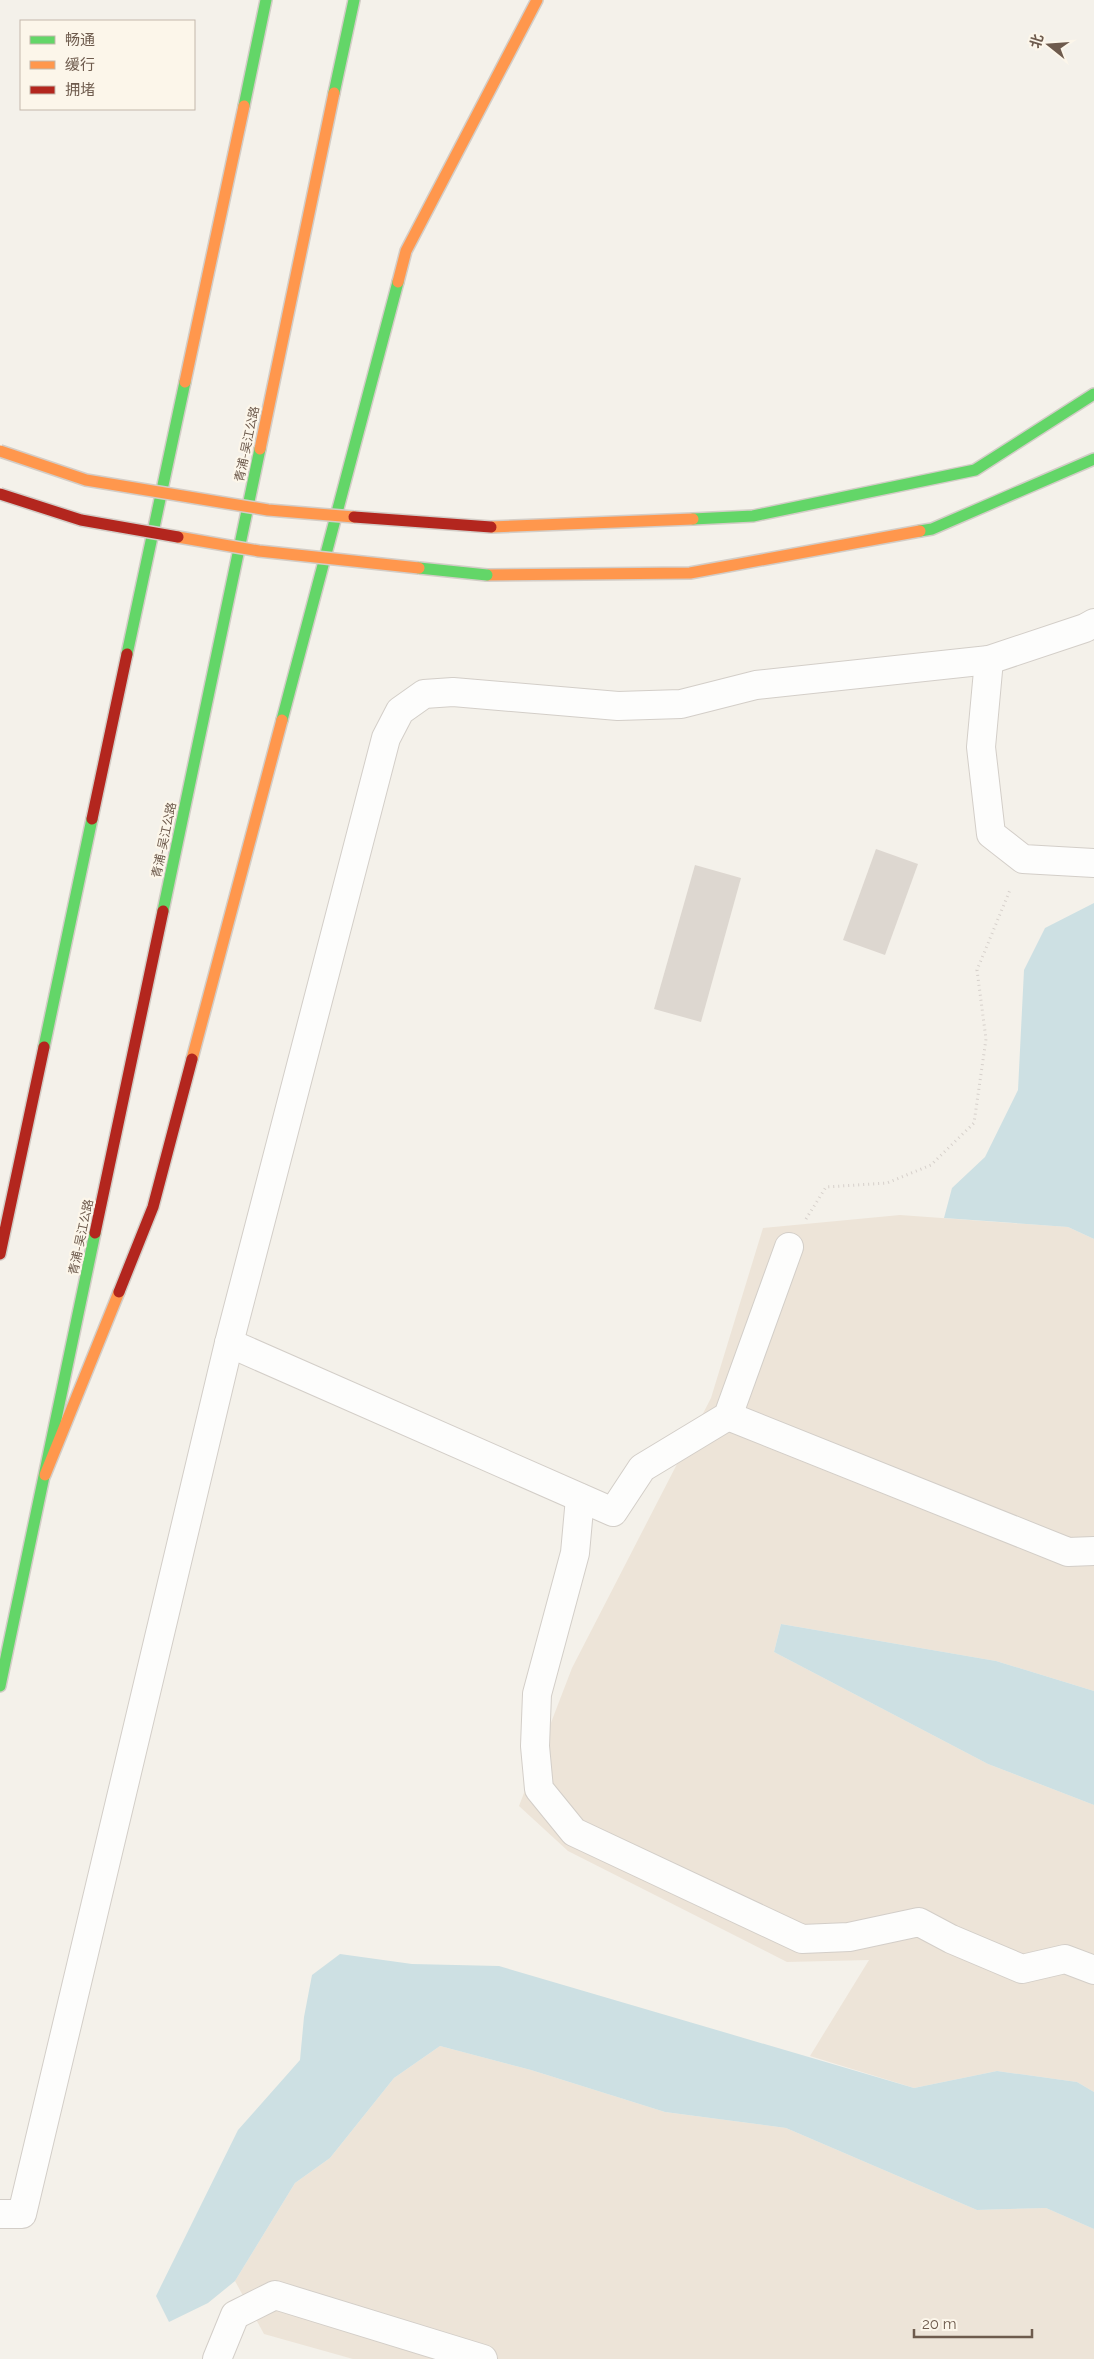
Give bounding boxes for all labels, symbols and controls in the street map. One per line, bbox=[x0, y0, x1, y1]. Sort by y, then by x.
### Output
legend bbox=[20, 20, 195, 110]
north arrow bbox=[1024, 20, 1074, 70]
text: 畅通 bbox=[65, 31, 95, 49]
text: 北 bbox=[1027, 32, 1046, 50]
text: 缓行 bbox=[65, 56, 95, 74]
text: 拥堵 bbox=[65, 81, 95, 99]
street label: 青浦-吴江公路 bbox=[232, 405, 262, 483]
street label: 青浦-吴江公路 bbox=[149, 801, 179, 879]
street label: 青浦-吴江公路 bbox=[66, 1198, 96, 1276]
scale bar bbox=[914, 2306, 1032, 2338]
text: 20 m bbox=[922, 2315, 957, 2333]

